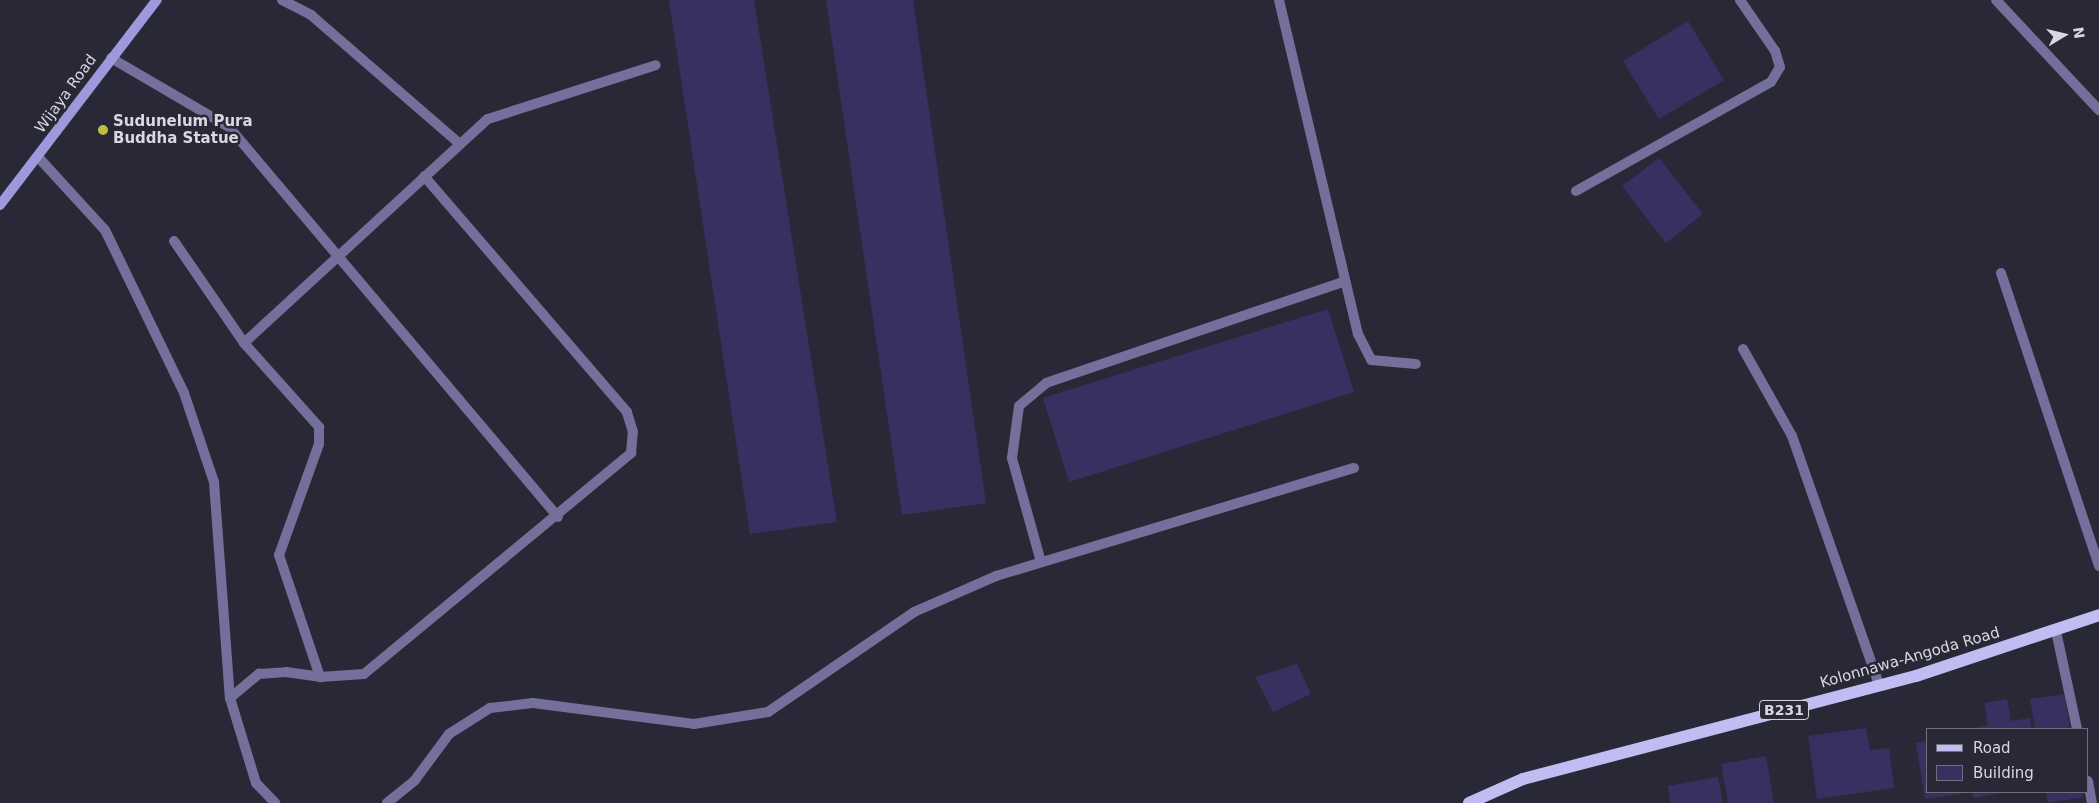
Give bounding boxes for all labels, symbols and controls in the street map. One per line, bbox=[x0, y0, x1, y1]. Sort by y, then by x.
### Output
north arrow bbox=[2039, 10, 2089, 60]
text: N bbox=[2070, 26, 2088, 40]
street label: Wijaya Road bbox=[32, 51, 100, 137]
place label: Sudunelum Pura Buddha Statue bbox=[113, 112, 253, 147]
marker: Sudunelum Pura Buddha Statue bbox=[97, 124, 109, 136]
street label: Kolonnawa-Angoda Road bbox=[1818, 624, 2002, 692]
road number: B231 bbox=[1759, 698, 1809, 722]
legend bbox=[1926, 728, 2089, 793]
text: Road bbox=[1973, 739, 2011, 757]
text: Building bbox=[1973, 764, 2034, 782]

